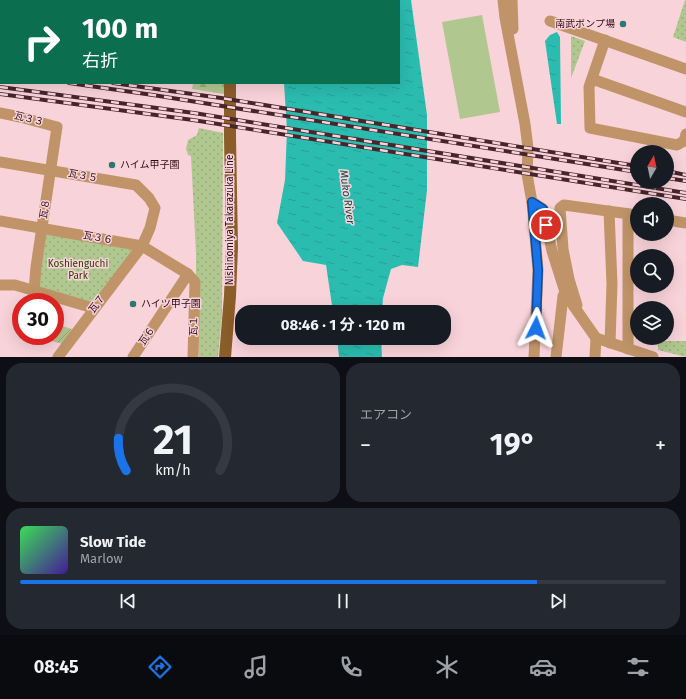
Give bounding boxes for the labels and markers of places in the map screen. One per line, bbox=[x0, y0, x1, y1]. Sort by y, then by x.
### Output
place label: 南武ポンプ場 bbox=[555, 18, 615, 30]
marker: 南武ポンプ場 bbox=[618, 19, 628, 29]
place label: ハイム甲子園 bbox=[120, 159, 180, 171]
marker: ハイム甲子園 bbox=[107, 160, 117, 170]
pin bbox=[529, 208, 563, 242]
place label: ハイツ甲子園 bbox=[141, 298, 201, 310]
marker: ハイツ甲子園 bbox=[128, 299, 138, 309]

